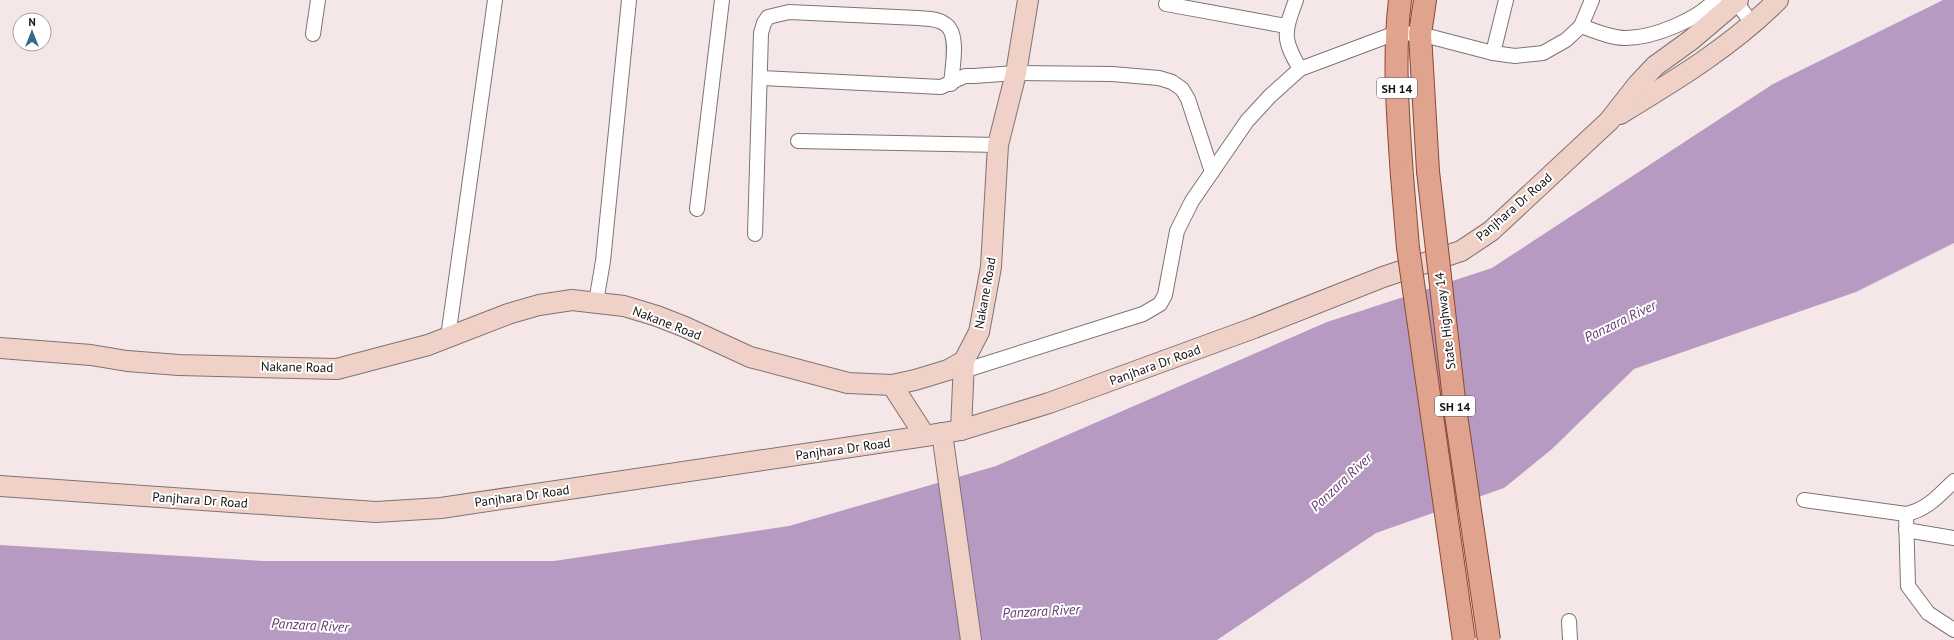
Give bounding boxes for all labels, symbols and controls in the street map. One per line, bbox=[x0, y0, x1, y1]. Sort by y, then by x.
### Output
north arrow bbox=[12, 12, 52, 52]
text: N bbox=[28, 15, 36, 29]
road number: SH 14 bbox=[1377, 78, 1417, 98]
street label: Panjhara Dr Road bbox=[1472, 169, 1556, 245]
street label: Nakane Road bbox=[970, 256, 1000, 330]
street label: State Highway 14 bbox=[1431, 271, 1459, 371]
water label: Panzara River bbox=[1581, 295, 1660, 346]
street label: Nakane Road bbox=[630, 302, 704, 344]
street label: Panjhara Dr Road bbox=[1107, 341, 1203, 389]
street label: Nakane Road bbox=[261, 358, 333, 376]
road number: SH 14 bbox=[1435, 396, 1475, 416]
street label: Panjhara Dr Road bbox=[794, 434, 892, 464]
water label: Panzara River bbox=[1306, 448, 1377, 515]
street label: Panjhara Dr Road bbox=[473, 481, 571, 511]
street label: Panjhara Dr Road bbox=[152, 488, 248, 512]
water label: Panzara River bbox=[1002, 600, 1082, 622]
water label: Panzara River bbox=[271, 614, 351, 636]

